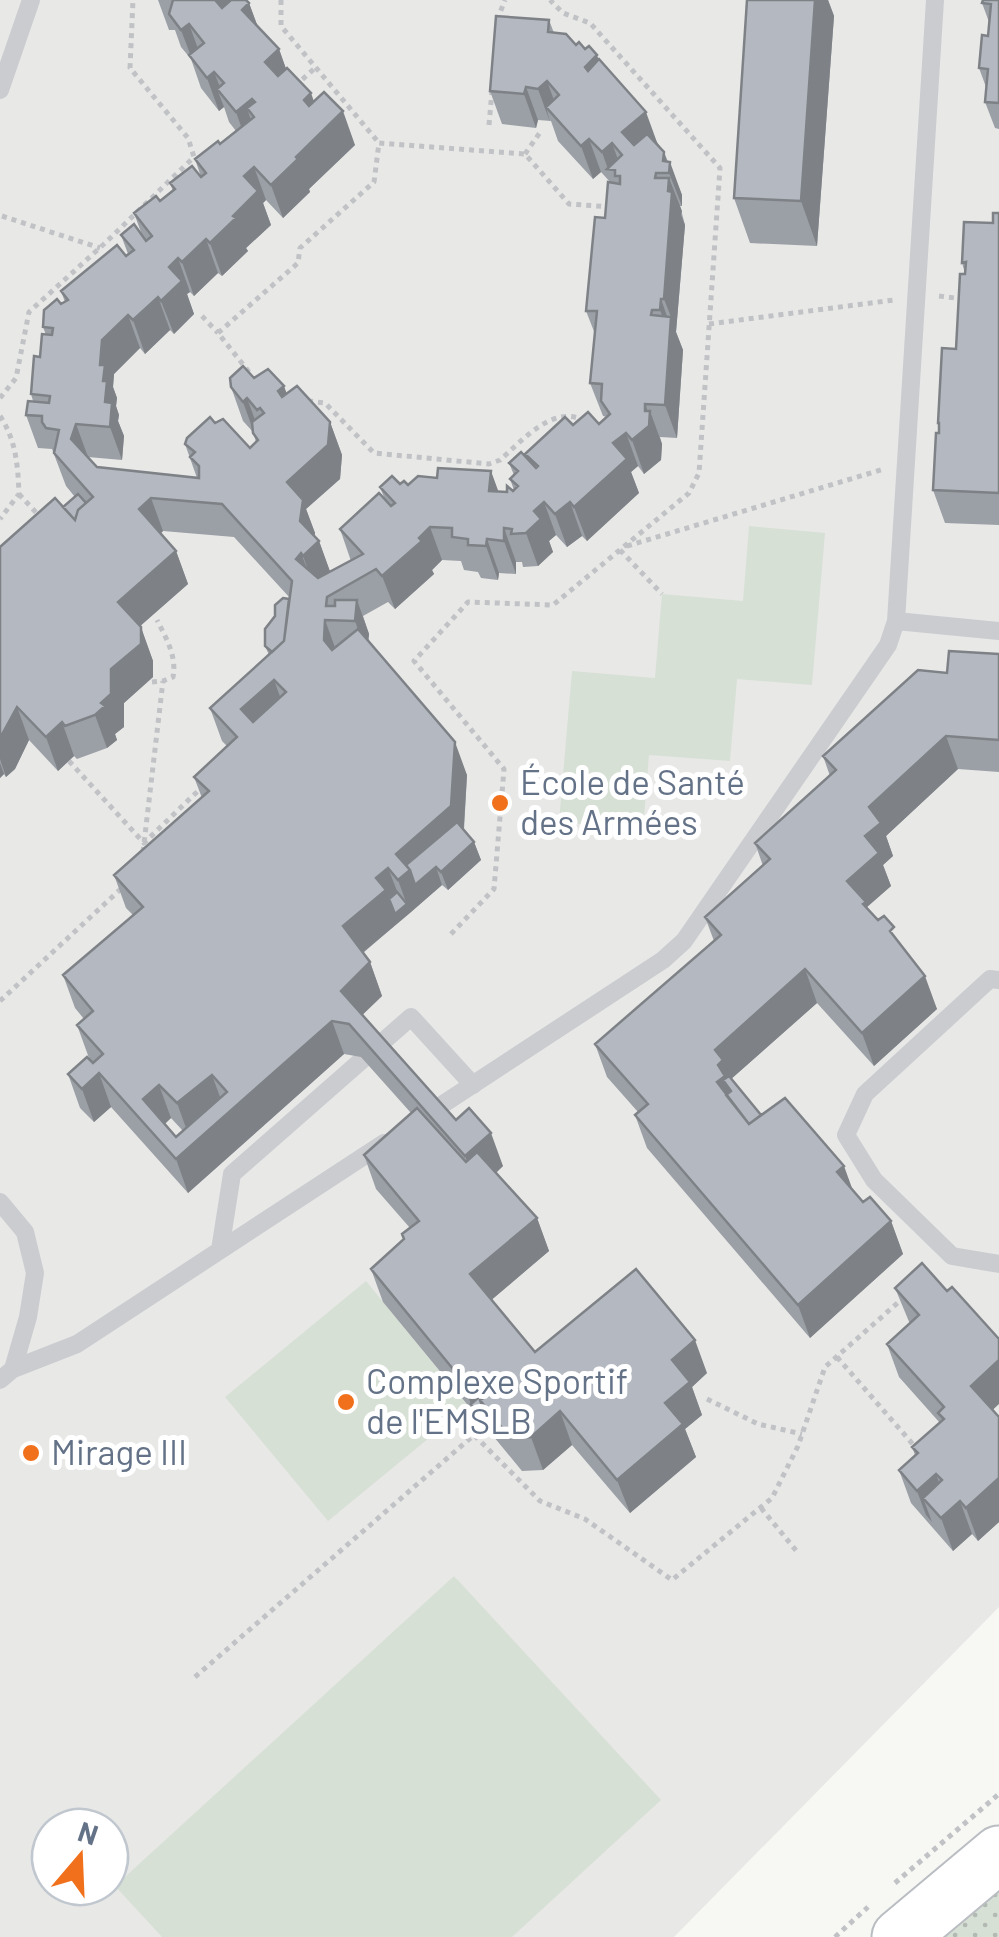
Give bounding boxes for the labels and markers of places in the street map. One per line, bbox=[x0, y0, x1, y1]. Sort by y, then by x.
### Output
place label: École de Santé des Armées bbox=[520, 760, 745, 842]
marker: École de Santé des Armées bbox=[489, 792, 511, 814]
place label: Complexe Sportif de l'EMSLB bbox=[366, 1359, 628, 1441]
marker: Complexe Sportif de l'EMSLB bbox=[335, 1391, 357, 1413]
place label: Mirage III bbox=[51, 1430, 187, 1472]
marker: Mirage III bbox=[20, 1442, 42, 1464]

